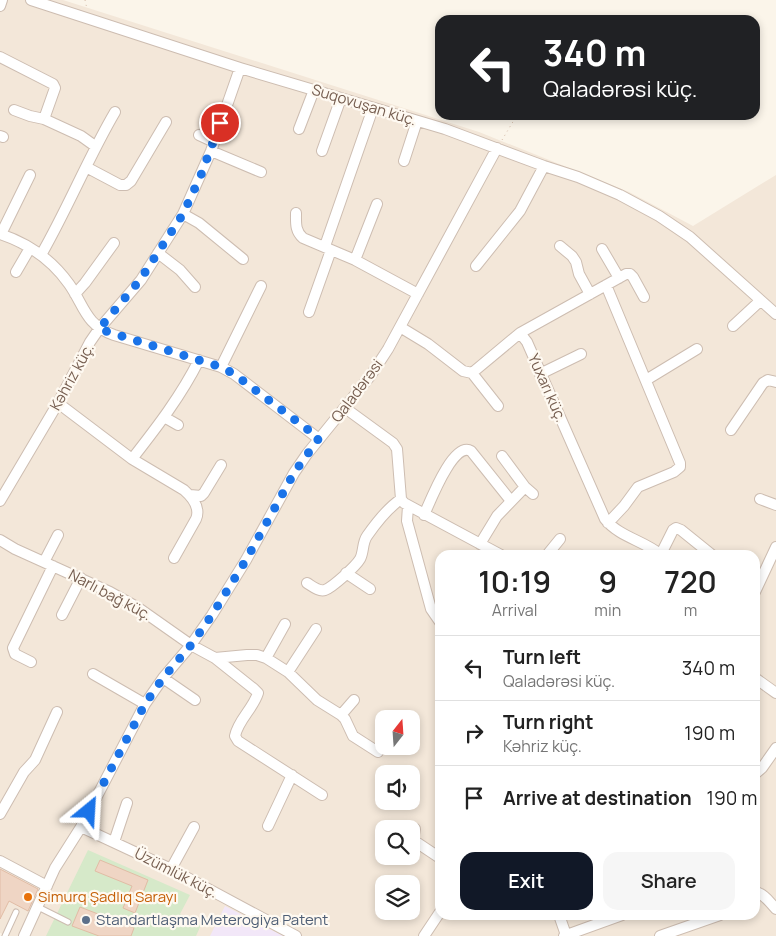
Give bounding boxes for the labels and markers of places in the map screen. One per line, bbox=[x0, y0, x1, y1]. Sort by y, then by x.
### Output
pin bbox=[199, 102, 241, 144]
place label: Simurq Şadlıq Sarayı bbox=[38, 886, 177, 907]
marker: Simurq Şadlıq Sarayı bbox=[22, 891, 34, 903]
place label: Standartlaşma Meterogiya Patent bbox=[96, 909, 328, 930]
marker: Standartlaşma Meterogiya Patent bbox=[80, 914, 92, 926]

